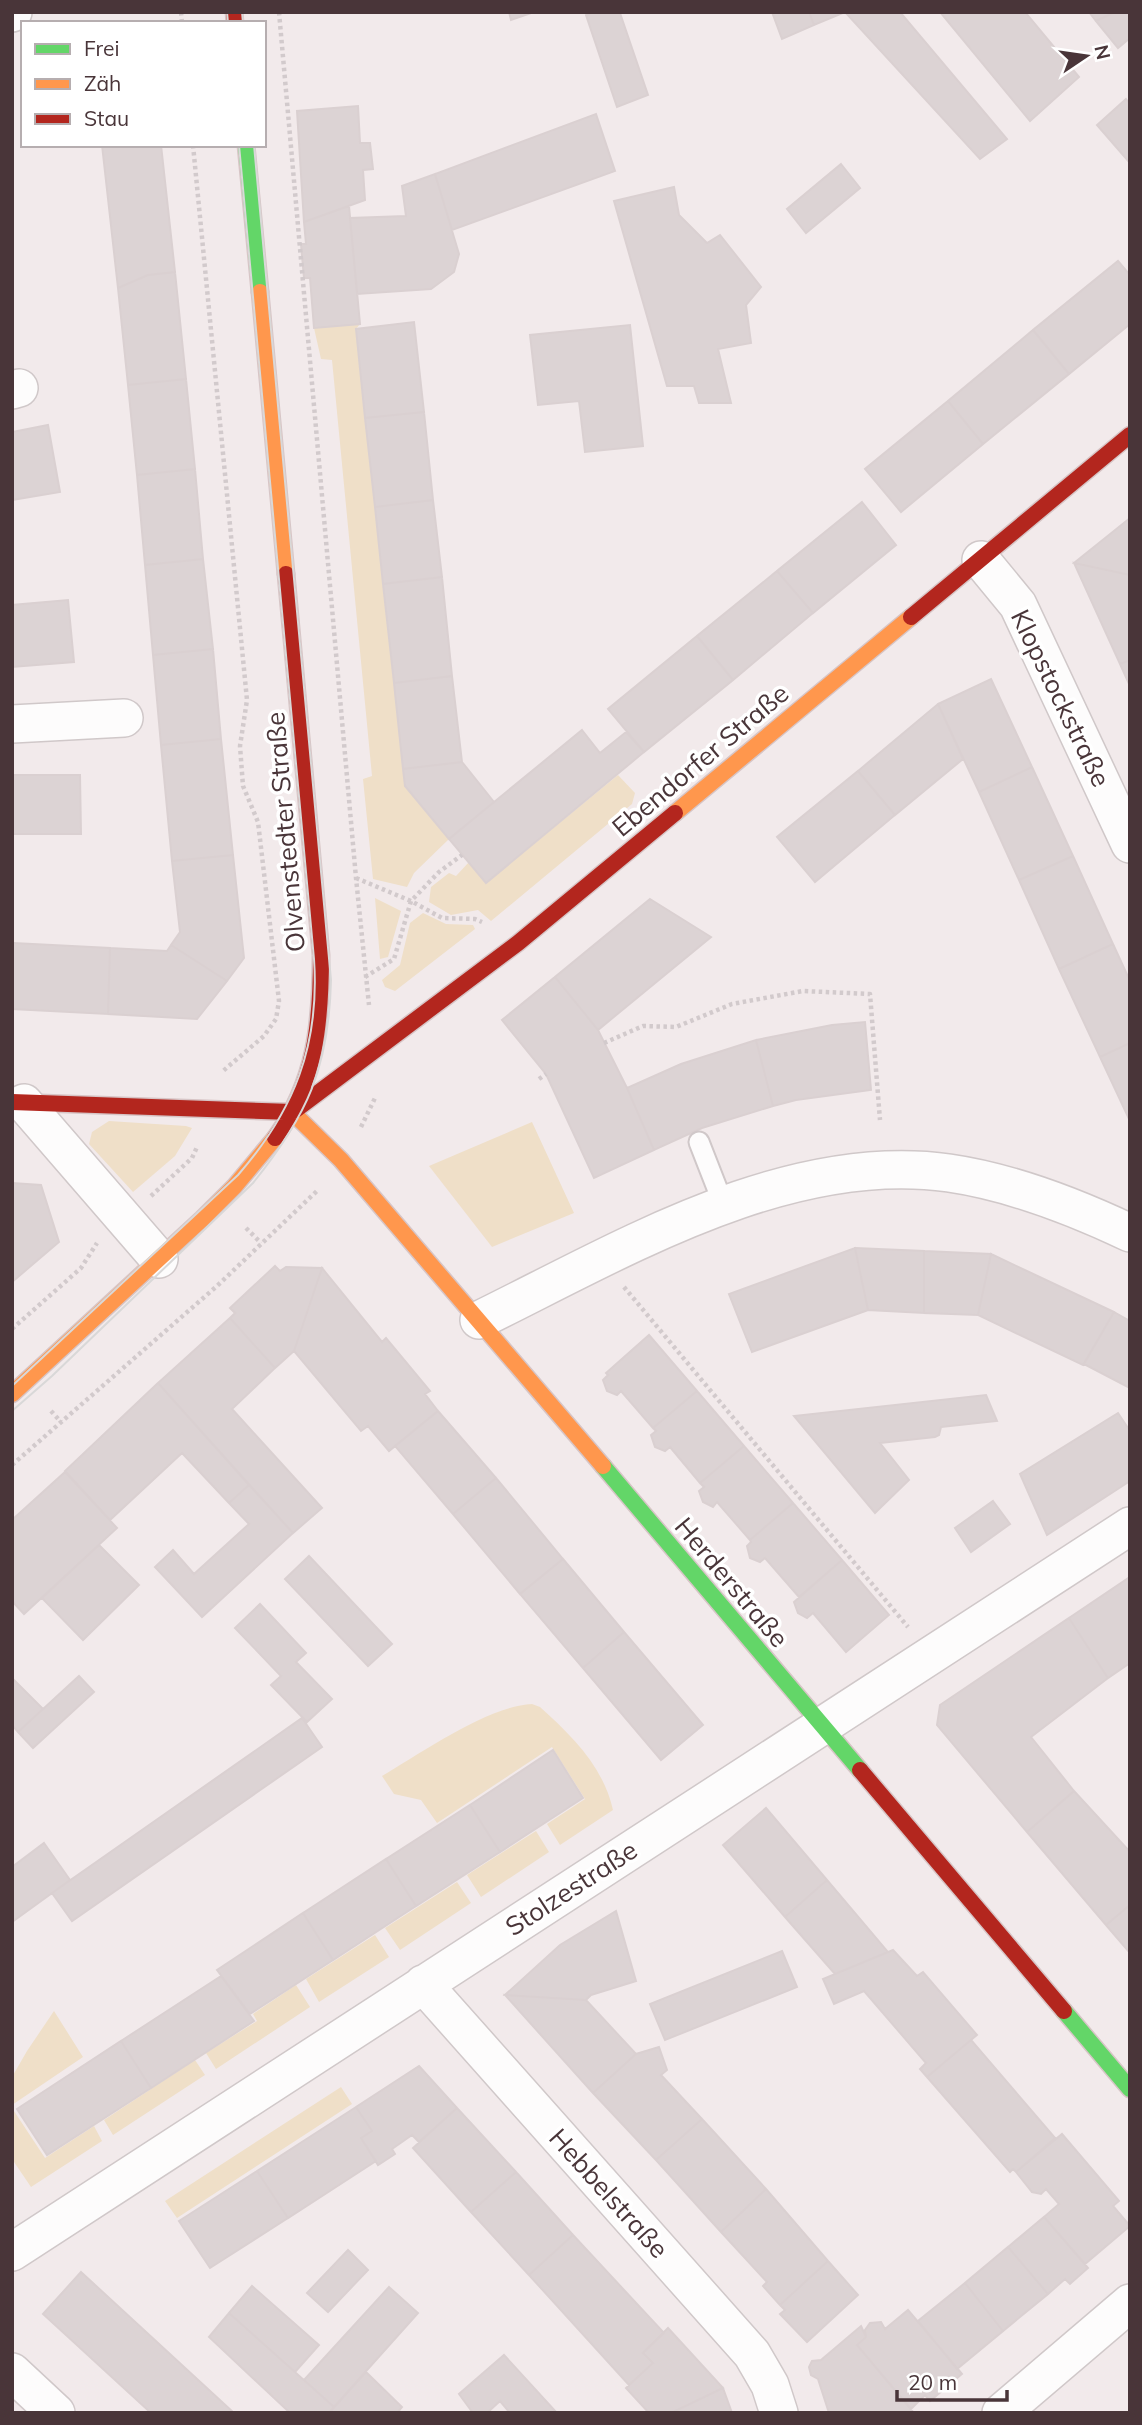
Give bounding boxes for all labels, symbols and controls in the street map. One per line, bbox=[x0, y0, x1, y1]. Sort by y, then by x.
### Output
legend bbox=[21, 21, 266, 147]
north arrow bbox=[1051, 21, 1121, 91]
text: Frei bbox=[84, 35, 120, 61]
text: N bbox=[1089, 42, 1116, 62]
text: Zäh bbox=[84, 70, 121, 96]
text: Stau bbox=[84, 105, 129, 131]
street label: Klopstockstraße bbox=[1004, 604, 1118, 792]
street label: Ebendorfer Straße bbox=[605, 677, 795, 843]
street label: Olvenstedter Straße bbox=[258, 711, 312, 953]
street label: Herderstraße bbox=[668, 1510, 796, 1654]
street label: Stolzestraße bbox=[499, 1833, 643, 1943]
street label: Hebbelstraße bbox=[542, 2121, 676, 2265]
scale bar bbox=[897, 2358, 1007, 2402]
text: 20 m bbox=[908, 2369, 957, 2395]

